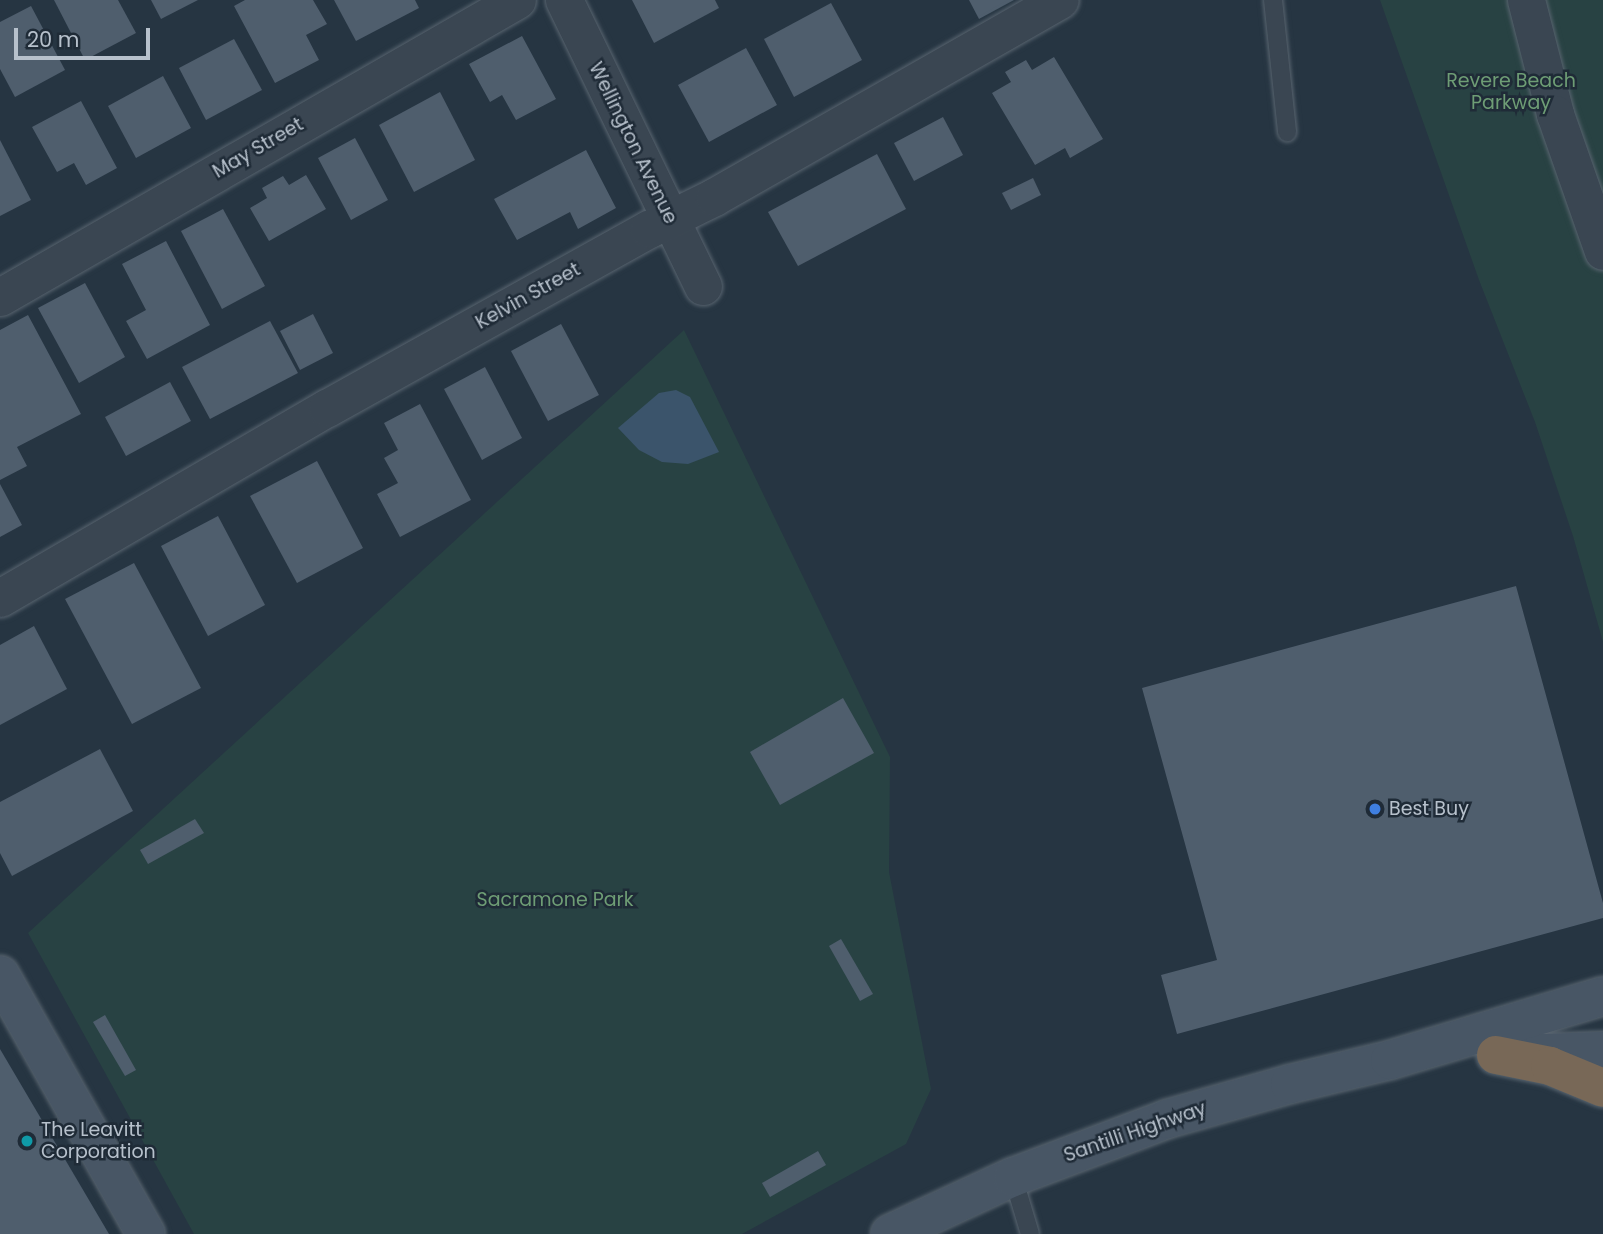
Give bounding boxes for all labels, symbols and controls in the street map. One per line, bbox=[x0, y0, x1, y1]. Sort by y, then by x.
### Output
scale bar bbox=[18, 14, 154, 58]
text: 20 m bbox=[27, 25, 80, 54]
street label: Wellington Avenue bbox=[584, 58, 682, 228]
park label: Revere Beach Parkway bbox=[1446, 70, 1576, 114]
street label: May Street bbox=[209, 113, 307, 183]
street label: Kelvin Street bbox=[472, 258, 584, 334]
place label: Best Buy bbox=[1389, 798, 1469, 820]
marker: Best Buy bbox=[1367, 801, 1383, 817]
park label: Sacramone Park bbox=[477, 889, 633, 911]
street label: Santilli Highway bbox=[1061, 1097, 1209, 1167]
place label: The Leavitt Corporation bbox=[41, 1119, 156, 1163]
marker: The Leavitt Corporation bbox=[19, 1133, 35, 1149]

